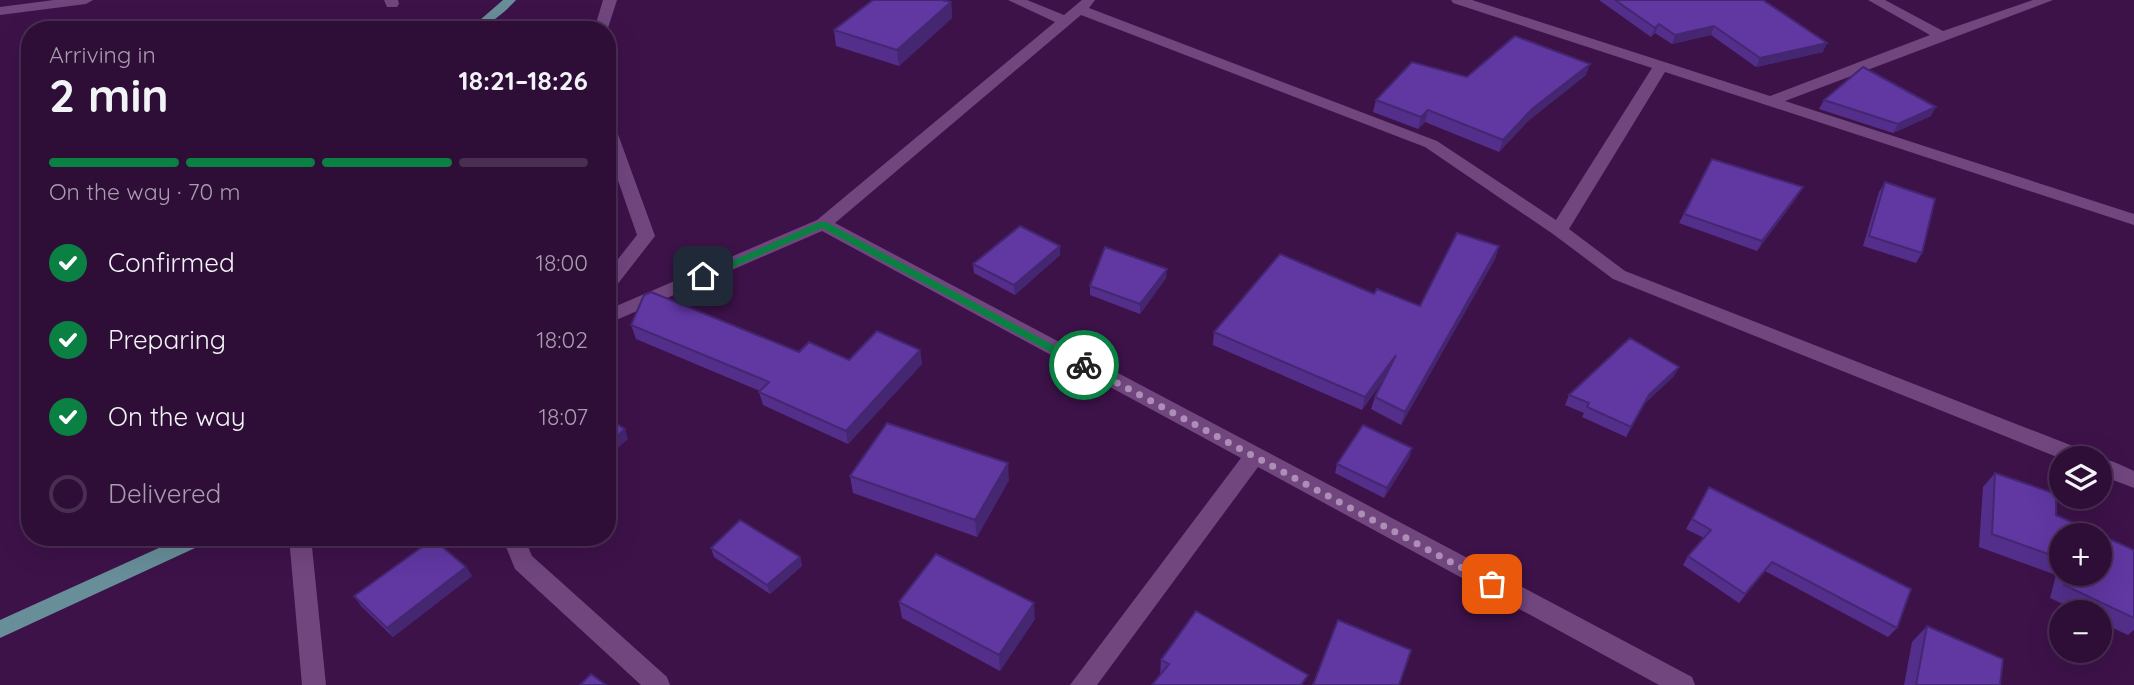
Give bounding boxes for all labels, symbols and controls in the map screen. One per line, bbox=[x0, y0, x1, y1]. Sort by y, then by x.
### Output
text: Arriving in bbox=[49, 40, 156, 69]
text: 18:21–18:26 bbox=[459, 64, 588, 97]
text: 2 min bbox=[49, 66, 169, 124]
text: On the way · 70 m bbox=[49, 177, 241, 206]
icon: check bbox=[49, 244, 87, 282]
text: Confirmed bbox=[108, 246, 235, 279]
pin bbox=[673, 246, 733, 306]
text: 18:00 bbox=[535, 248, 588, 277]
icon: home bbox=[684, 257, 722, 295]
icon: check bbox=[49, 321, 87, 359]
text: Preparing bbox=[108, 323, 226, 356]
text: 18:02 bbox=[536, 325, 588, 354]
courier bbox=[1049, 330, 1119, 400]
icon: bike bbox=[1065, 346, 1103, 384]
icon: check bbox=[49, 398, 87, 436]
text: On the way bbox=[108, 400, 246, 433]
text: 18:07 bbox=[539, 402, 588, 431]
map controls bbox=[2049, 446, 2112, 663]
button: layers bbox=[2049, 446, 2112, 509]
text: Delivered bbox=[108, 477, 221, 510]
button: + bbox=[2049, 523, 2112, 586]
pin bbox=[1462, 554, 1522, 614]
icon: bag bbox=[1473, 565, 1511, 603]
button: − bbox=[2049, 600, 2112, 663]

